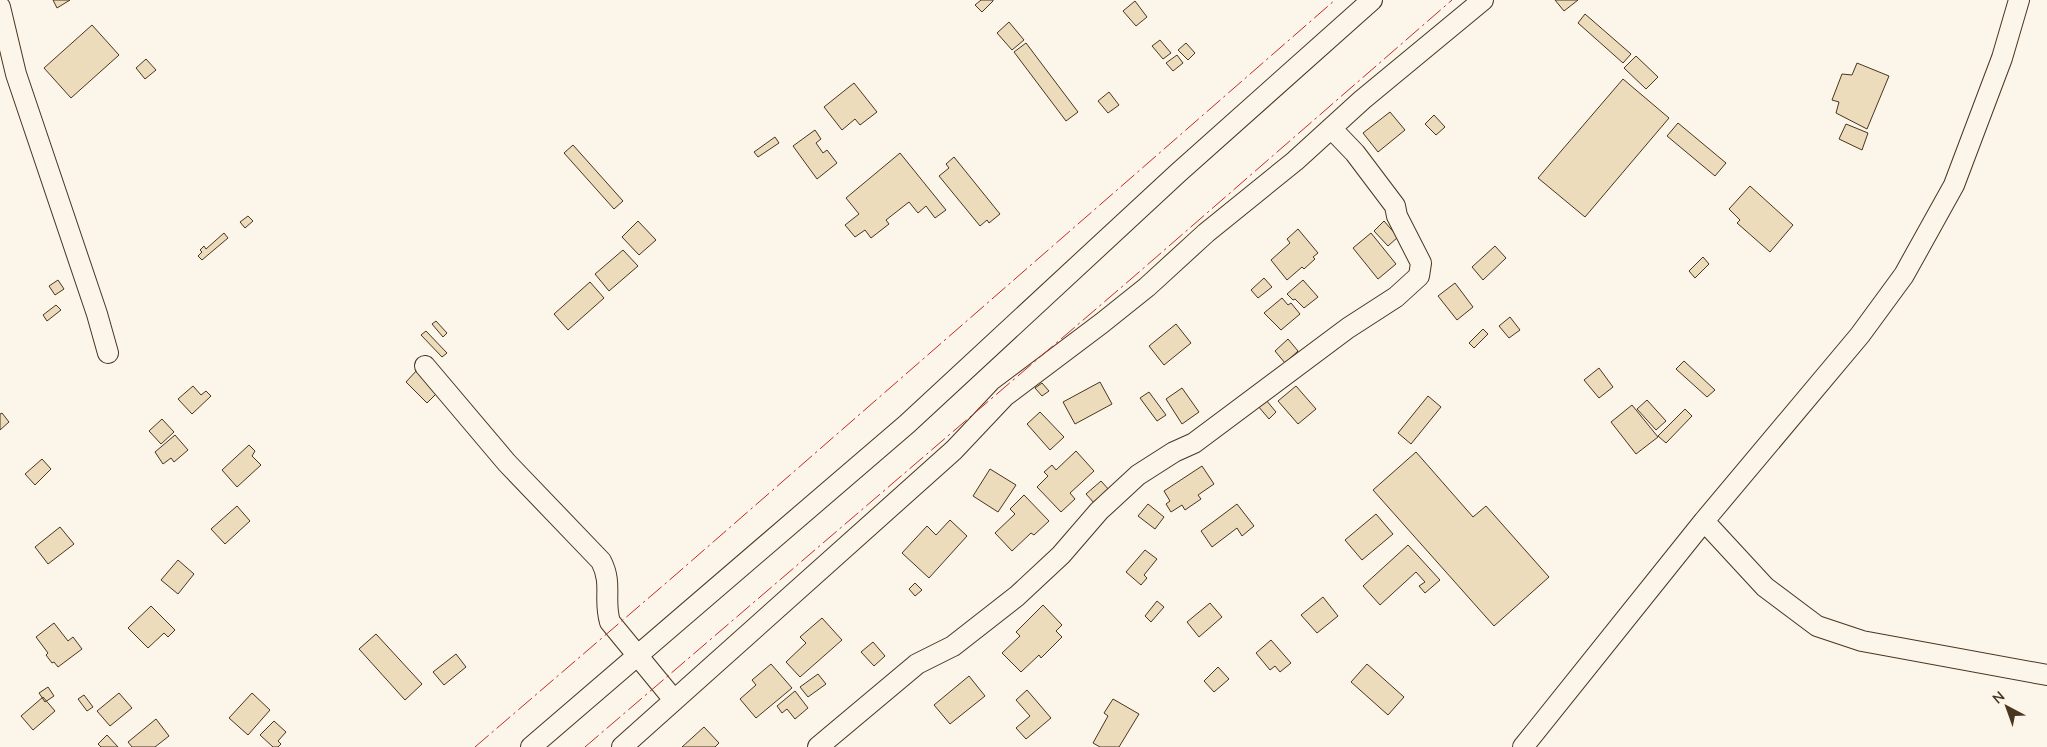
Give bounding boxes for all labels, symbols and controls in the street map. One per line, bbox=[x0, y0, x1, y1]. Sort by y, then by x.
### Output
north arrow bbox=[1982, 682, 2032, 732]
text: N bbox=[1989, 687, 2009, 708]

